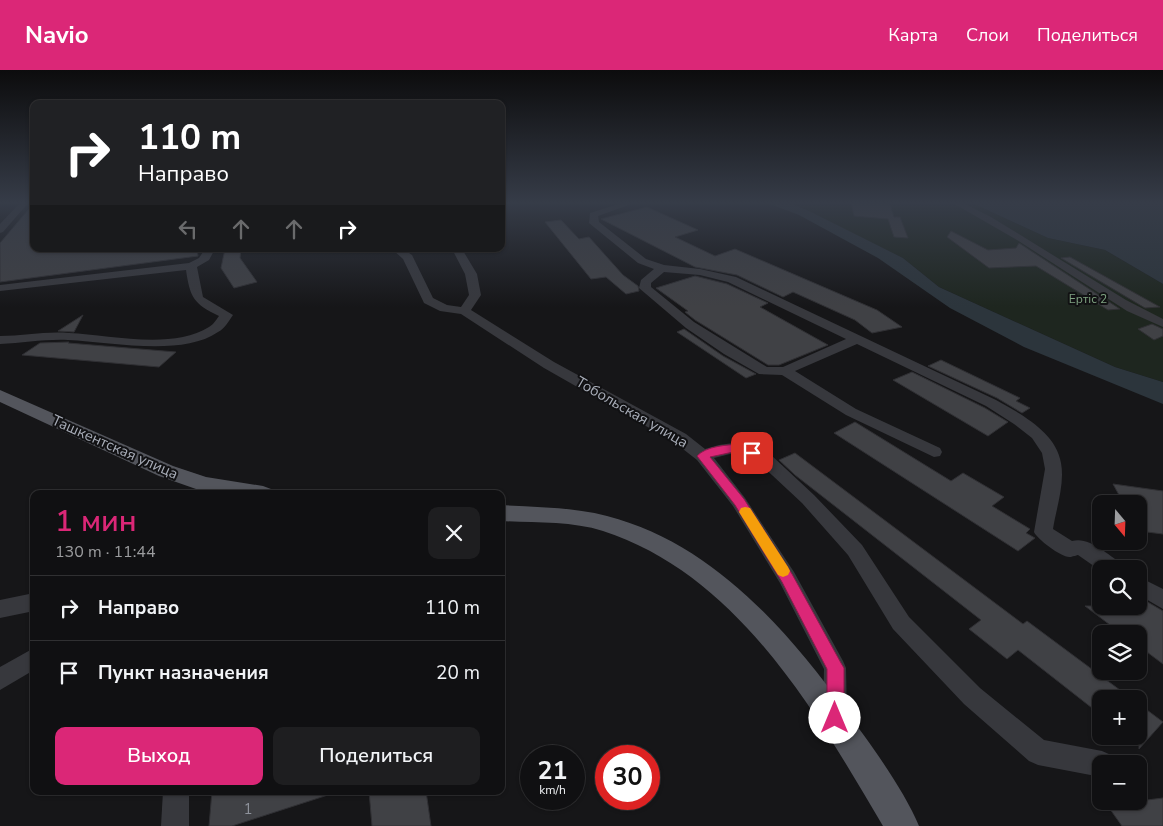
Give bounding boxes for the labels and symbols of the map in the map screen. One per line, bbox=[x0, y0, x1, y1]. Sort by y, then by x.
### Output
park label: Ертіс 2 bbox=[1069, 291, 1107, 307]
street label: Тобольская улица bbox=[572, 372, 692, 452]
street label: Ташкентская улица bbox=[49, 410, 181, 484]
pin bbox=[731, 432, 773, 474]
north arrow bbox=[1092, 495, 1148, 550]
position arrow bbox=[808, 691, 860, 743]
speed limit sign: 30 bbox=[595, 745, 660, 810]
house number: 1 bbox=[243, 799, 253, 819]

